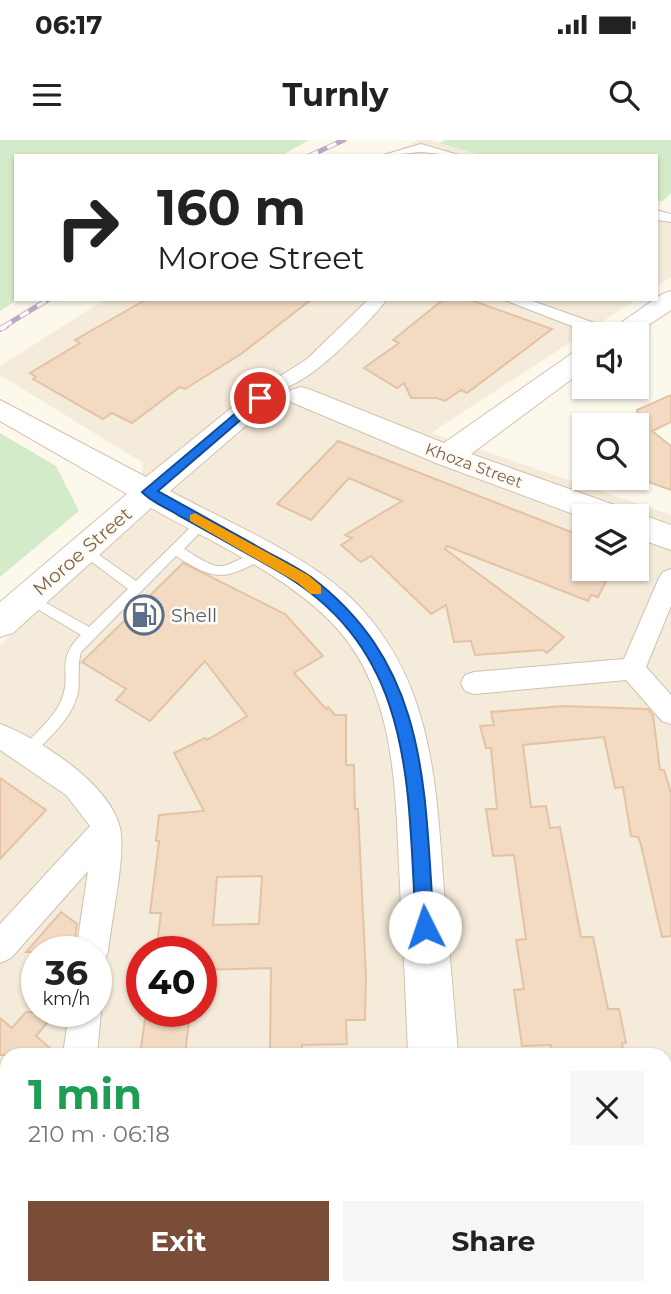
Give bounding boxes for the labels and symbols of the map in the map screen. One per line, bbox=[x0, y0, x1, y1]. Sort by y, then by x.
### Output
pin bbox=[230, 368, 290, 428]
street label: Khoza Street bbox=[423, 439, 526, 492]
street label: Moroe Street bbox=[28, 502, 137, 600]
fuel station icon: Shell bbox=[123, 594, 165, 636]
place label: Shell bbox=[171, 604, 217, 627]
position arrow bbox=[388, 890, 462, 964]
speed limit sign: 40 bbox=[126, 936, 217, 1027]

